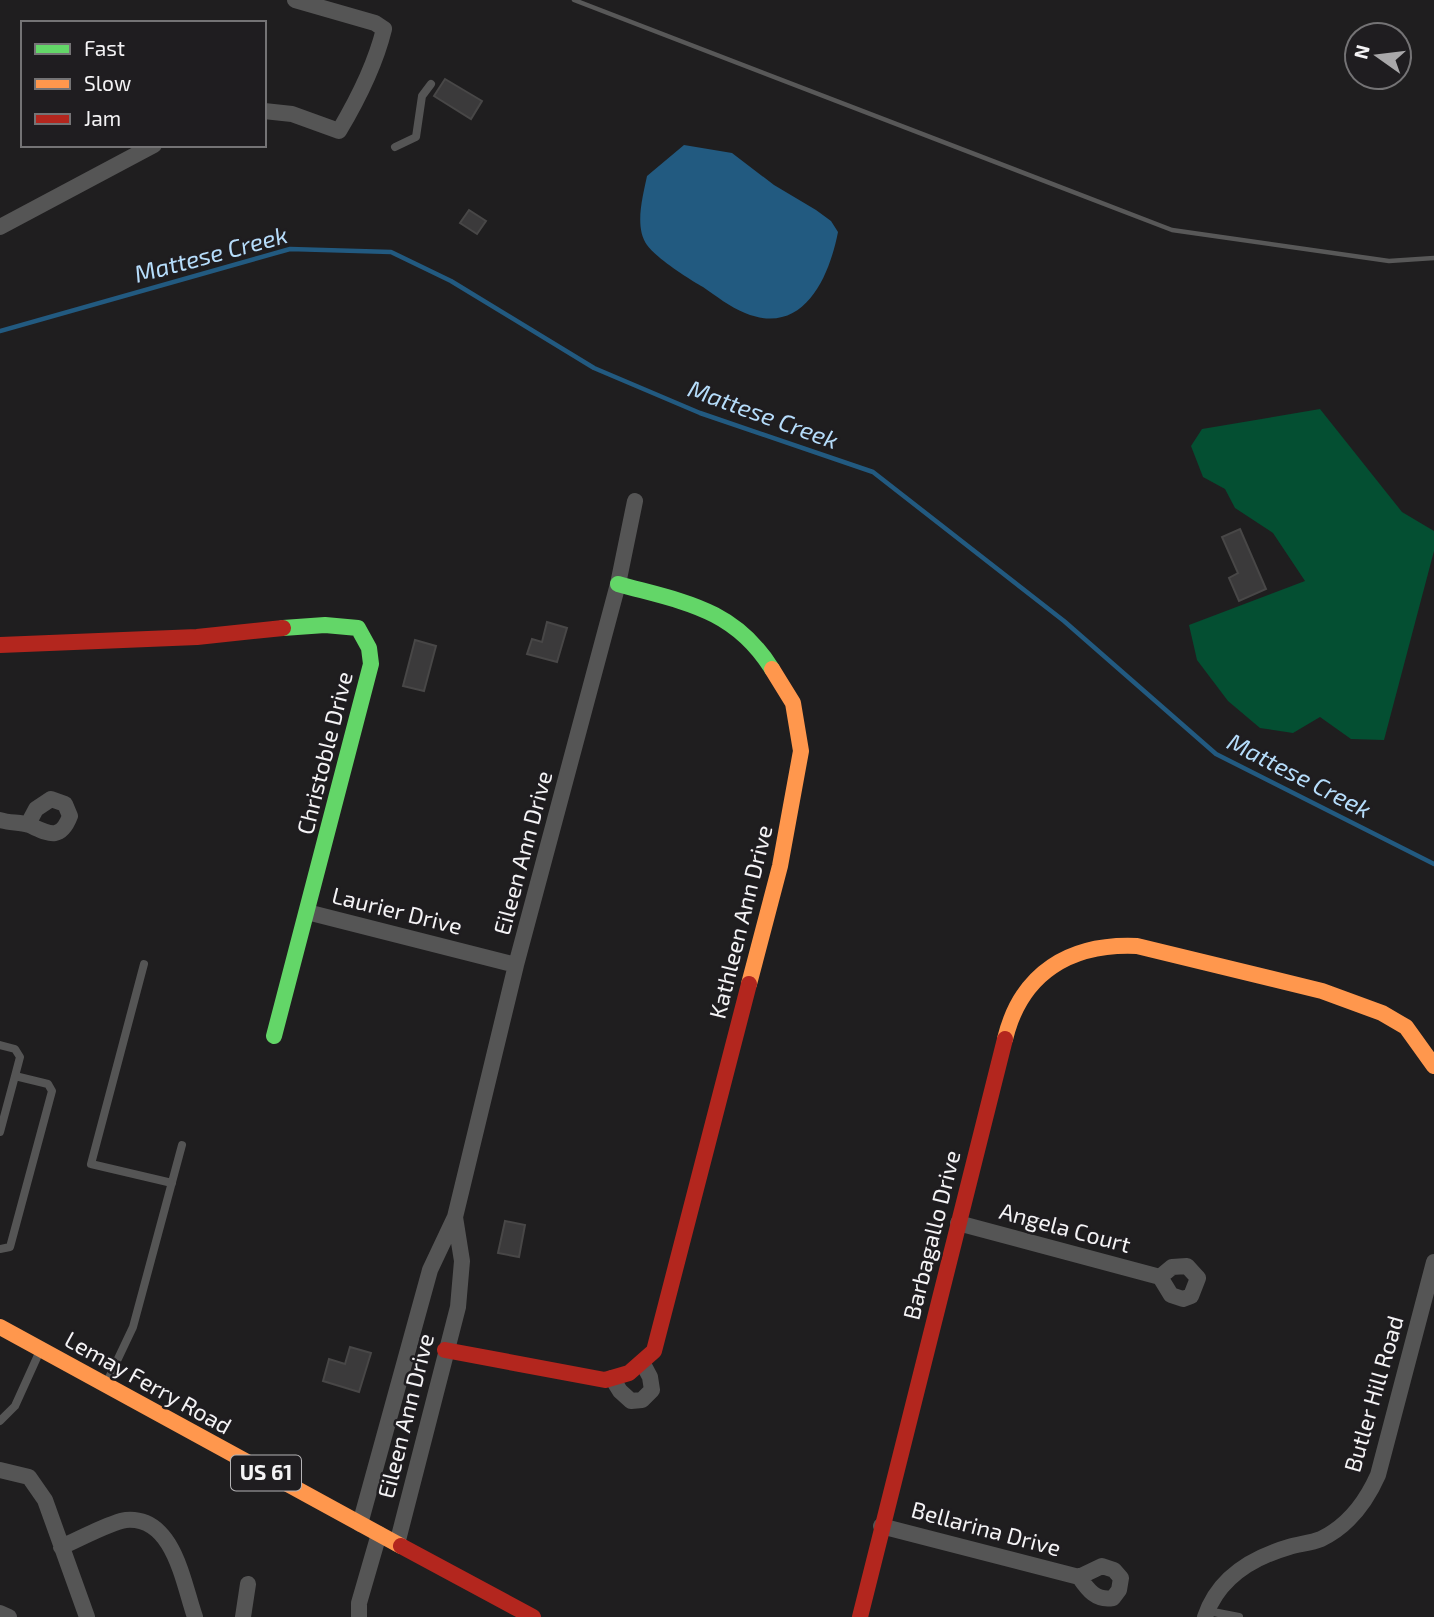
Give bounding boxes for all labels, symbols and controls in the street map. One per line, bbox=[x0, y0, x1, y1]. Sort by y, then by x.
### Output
legend bbox=[21, 21, 266, 147]
north arrow bbox=[1343, 21, 1413, 91]
text: Fast bbox=[84, 35, 125, 60]
text: N bbox=[1348, 42, 1374, 61]
text: Slow bbox=[84, 70, 131, 95]
text: Jam bbox=[84, 105, 121, 130]
water label: Mattese Creek bbox=[131, 219, 290, 288]
water label: Mattese Creek bbox=[685, 373, 842, 454]
street label: Christoble Drive bbox=[290, 668, 358, 837]
water label: Mattese Creek bbox=[1223, 726, 1376, 823]
street label: Eileen Ann Drive bbox=[487, 768, 557, 938]
street label: Kathleen Ann Drive bbox=[702, 822, 778, 1021]
street label: Laurier Drive bbox=[329, 880, 465, 940]
street label: Barbagallo Drive bbox=[896, 1147, 966, 1322]
street label: Angela Court bbox=[997, 1196, 1134, 1258]
street label: Butler Hill Road bbox=[1337, 1312, 1409, 1475]
street label: Lemay Ferry Road bbox=[60, 1325, 237, 1440]
street label: Eileen Ann Drive bbox=[371, 1330, 439, 1501]
road number: US 61 bbox=[231, 1456, 301, 1490]
street label: Bellarina Drive bbox=[908, 1495, 1064, 1561]

